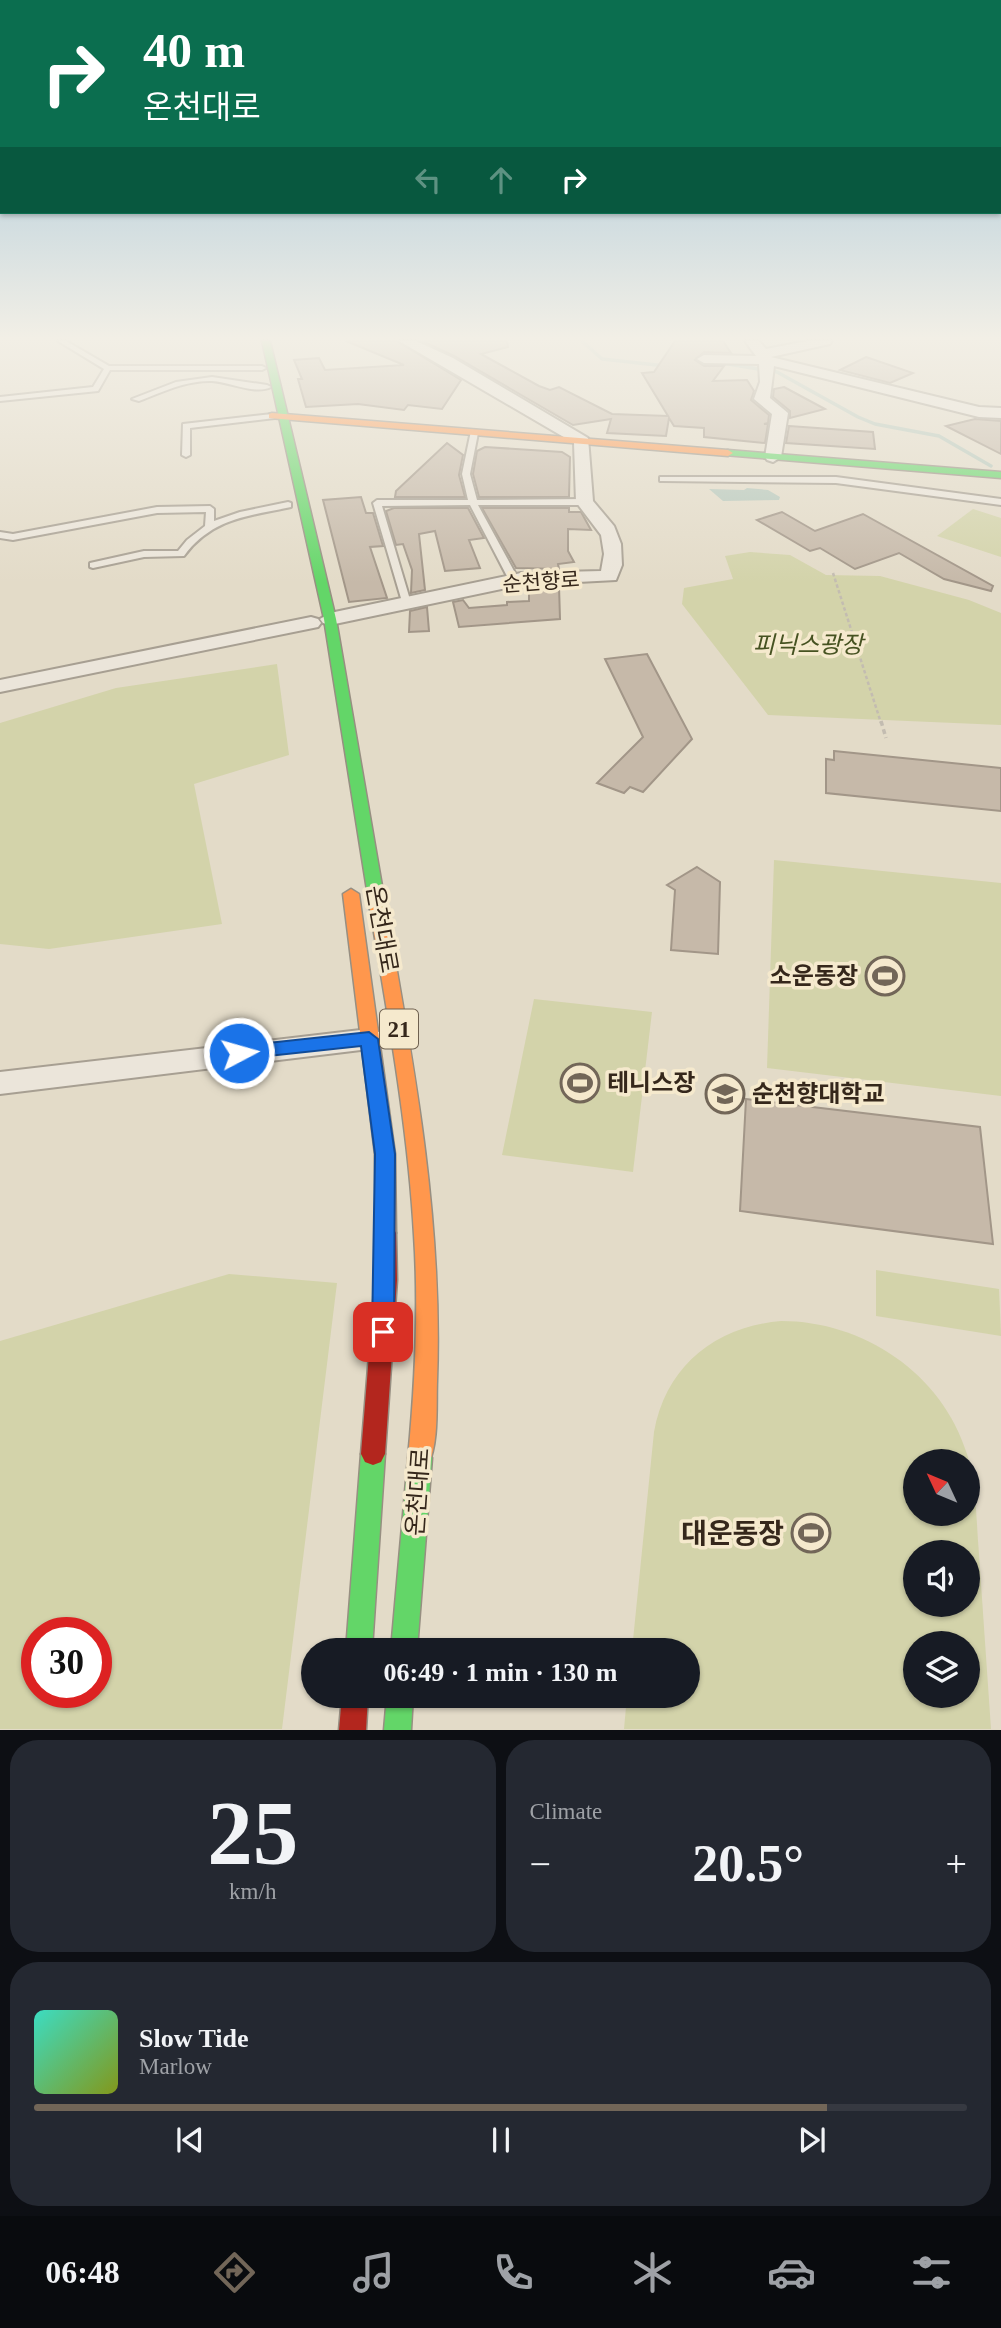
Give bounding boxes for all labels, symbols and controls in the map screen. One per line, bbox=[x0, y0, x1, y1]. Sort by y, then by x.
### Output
text: 40 m bbox=[143, 23, 245, 78]
icon: right bbox=[28, 28, 119, 119]
text: 온천대로 bbox=[143, 89, 261, 125]
icon: left bbox=[409, 161, 447, 199]
icon: ahead bbox=[482, 161, 520, 199]
icon: right bbox=[555, 161, 593, 199]
street label: 순천향로 bbox=[502, 567, 580, 597]
park label: 피닉스광장 bbox=[753, 632, 866, 658]
street label: 온천대로 bbox=[362, 883, 402, 975]
sports icon: 소운동장 bbox=[864, 955, 906, 997]
place label: 소운동장 bbox=[770, 963, 858, 989]
road number: 21 bbox=[380, 1010, 418, 1048]
position arrow bbox=[202, 1016, 276, 1090]
sports icon: 테니스장 bbox=[559, 1062, 601, 1104]
place label: 테니스장 bbox=[607, 1070, 695, 1096]
school or university icon: 순천향대학교 bbox=[704, 1073, 746, 1115]
place label: 순천향대학교 bbox=[752, 1081, 884, 1107]
pin bbox=[353, 1302, 413, 1362]
icon: arrive bbox=[364, 1313, 402, 1351]
street label: 온천대로 bbox=[402, 1447, 434, 1537]
north arrow bbox=[903, 1449, 980, 1526]
map controls bbox=[903, 1449, 980, 1708]
sports icon: 대운동장 bbox=[790, 1512, 832, 1554]
place label: 대운동장 bbox=[681, 1518, 784, 1549]
button: sound bbox=[903, 1540, 980, 1617]
speed limit sign: 30 bbox=[21, 1617, 112, 1708]
button: layers bbox=[903, 1631, 980, 1708]
text: 06:49 · 1 min · 130 m bbox=[384, 1658, 618, 1687]
text: 25 bbox=[207, 1783, 298, 1884]
text: Climate bbox=[530, 1799, 602, 1824]
text: 20.5° bbox=[692, 1835, 804, 1892]
text: − bbox=[530, 1843, 551, 1885]
text: + bbox=[946, 1843, 967, 1885]
text: km/h bbox=[229, 1879, 276, 1904]
text: Slow Tide bbox=[139, 2024, 249, 2053]
text: Marlow bbox=[139, 2054, 212, 2079]
icon: previous bbox=[171, 2121, 209, 2159]
icon: pause bbox=[482, 2121, 520, 2159]
icon: next bbox=[793, 2121, 831, 2159]
icon: directions bbox=[210, 2248, 259, 2297]
icon: music bbox=[349, 2248, 398, 2297]
icon: phone bbox=[489, 2248, 538, 2297]
icon: climate bbox=[628, 2248, 677, 2297]
icon: car bbox=[767, 2248, 816, 2297]
icon: filters bbox=[907, 2248, 956, 2297]
text: 06:48 bbox=[45, 2254, 120, 2290]

